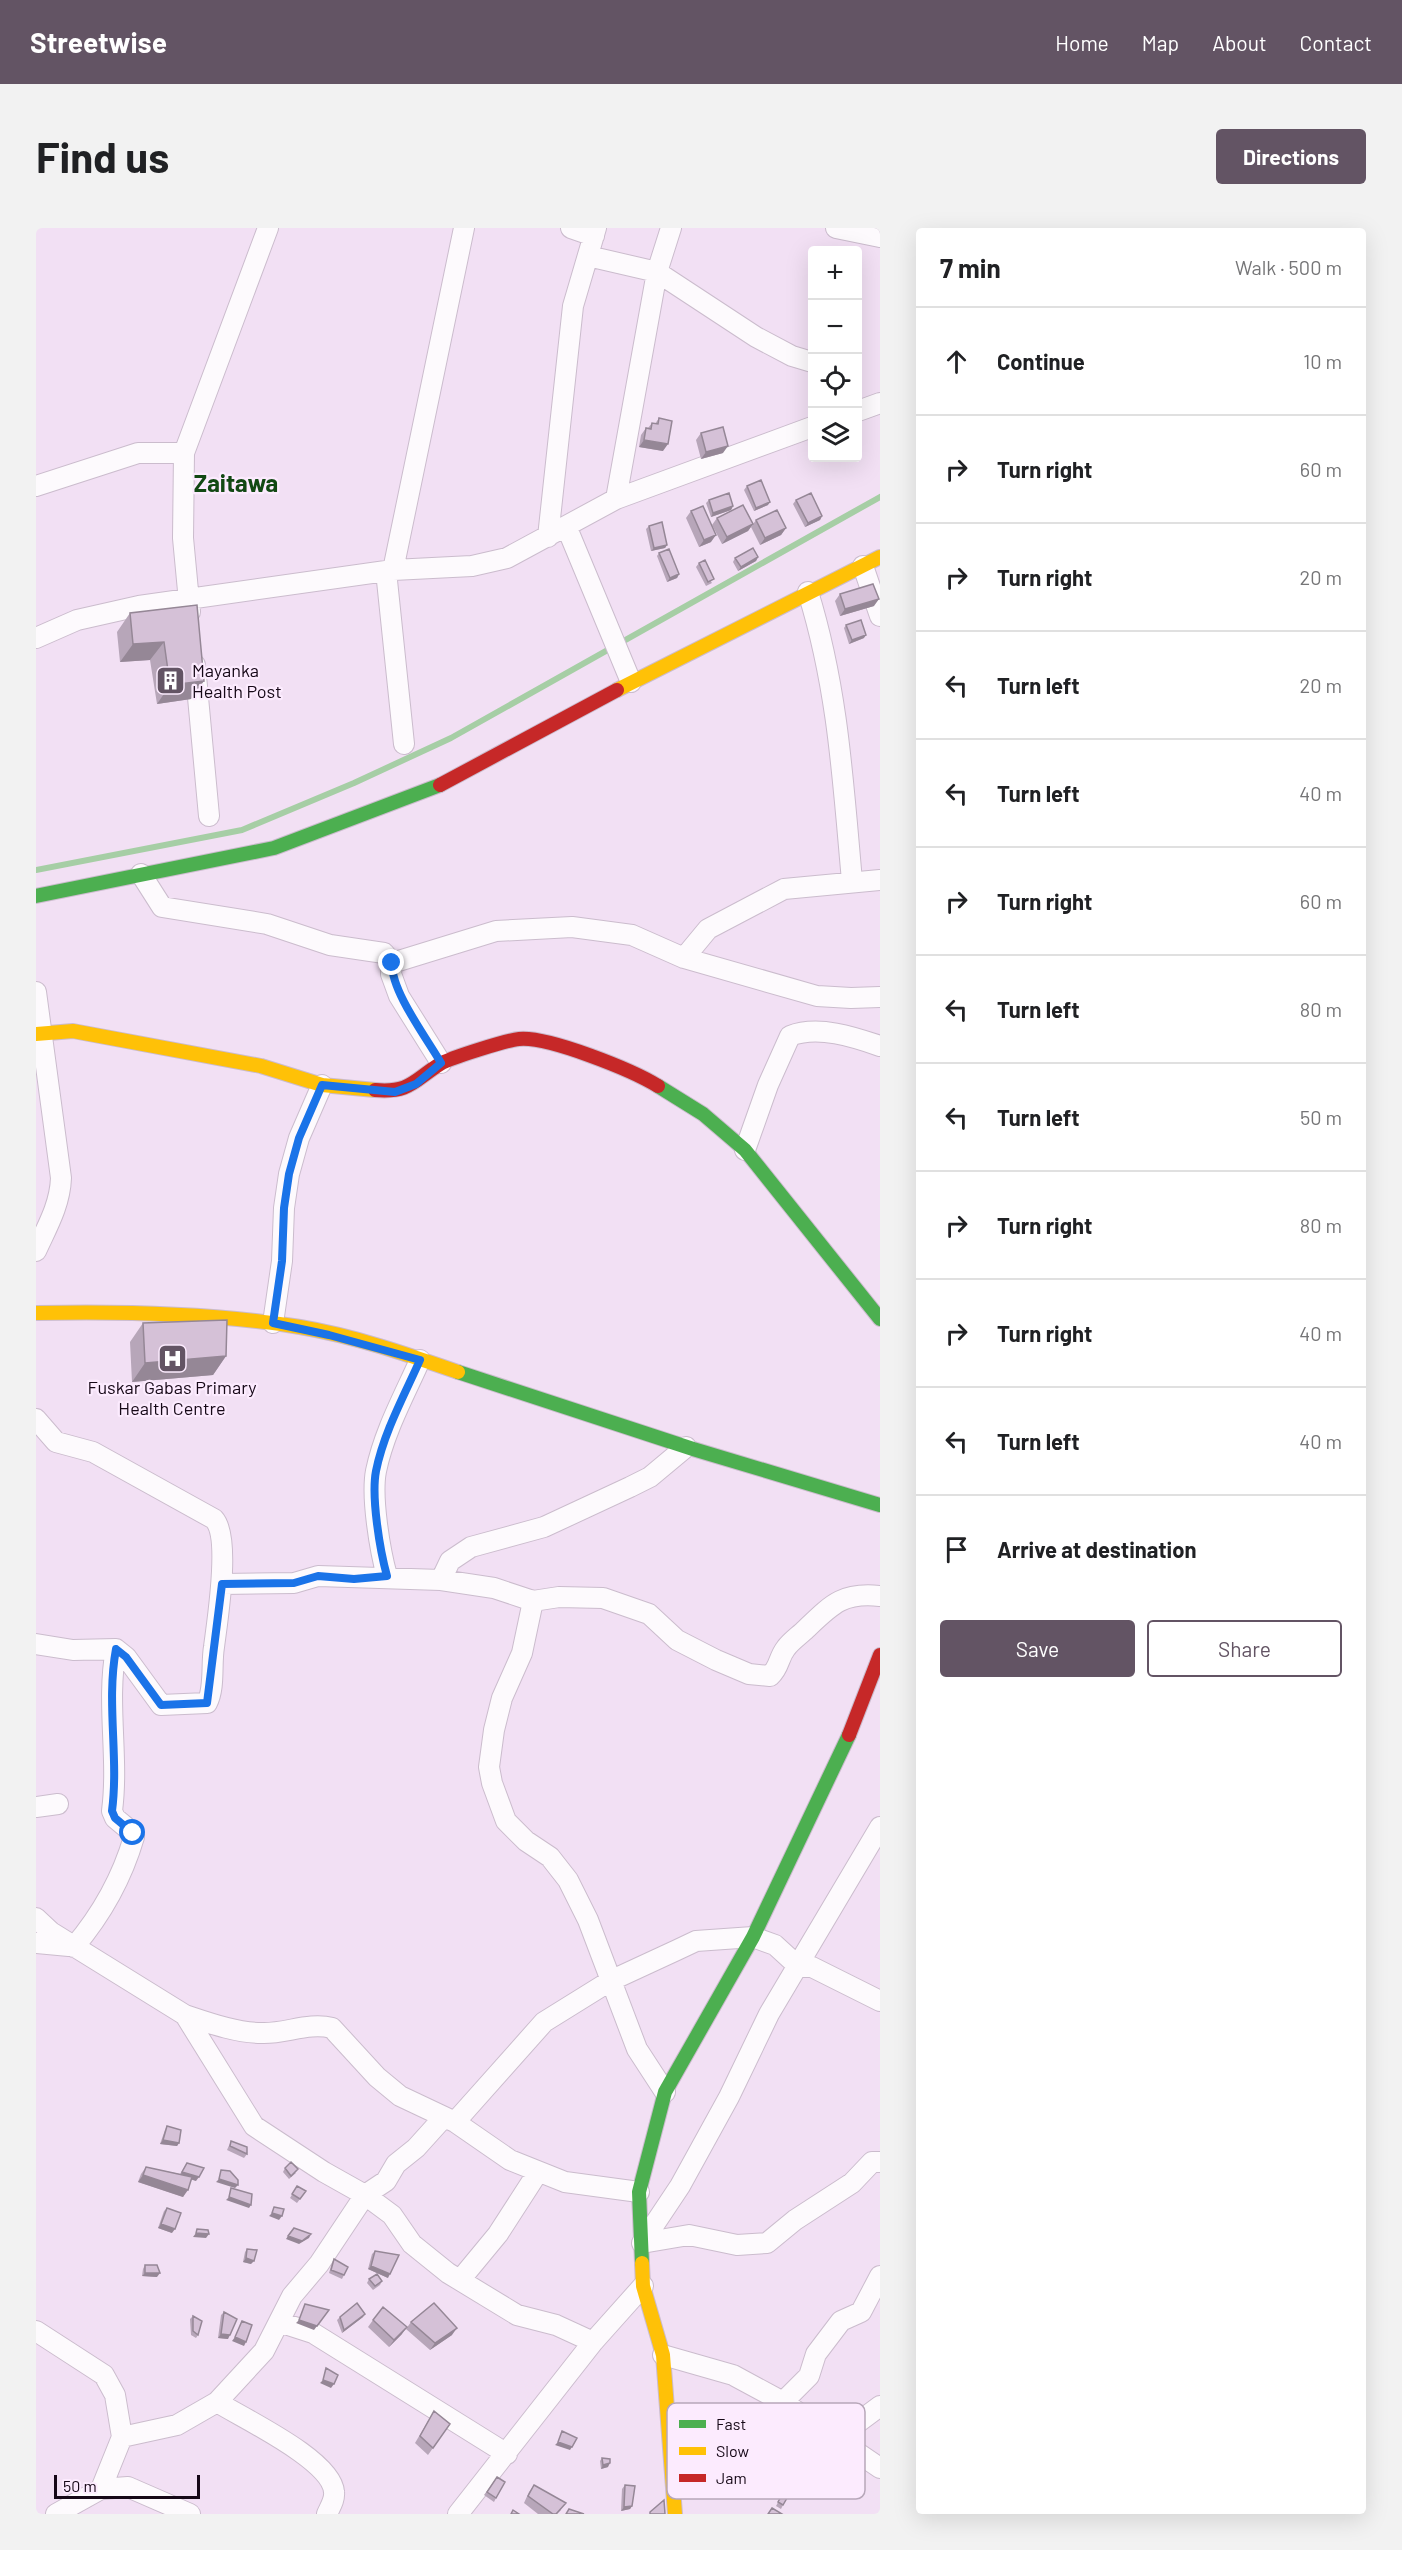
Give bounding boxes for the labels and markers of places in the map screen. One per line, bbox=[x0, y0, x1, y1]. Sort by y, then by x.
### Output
place label: Mayanka Health Post bbox=[192, 659, 282, 702]
building icon: Mayanka Health Post bbox=[155, 665, 187, 697]
hospital icon: Fuskar Gabas Primary Health Centre bbox=[156, 1343, 188, 1375]
place label: Fuskar Gabas Primary Health Centre bbox=[87, 1376, 257, 1419]

